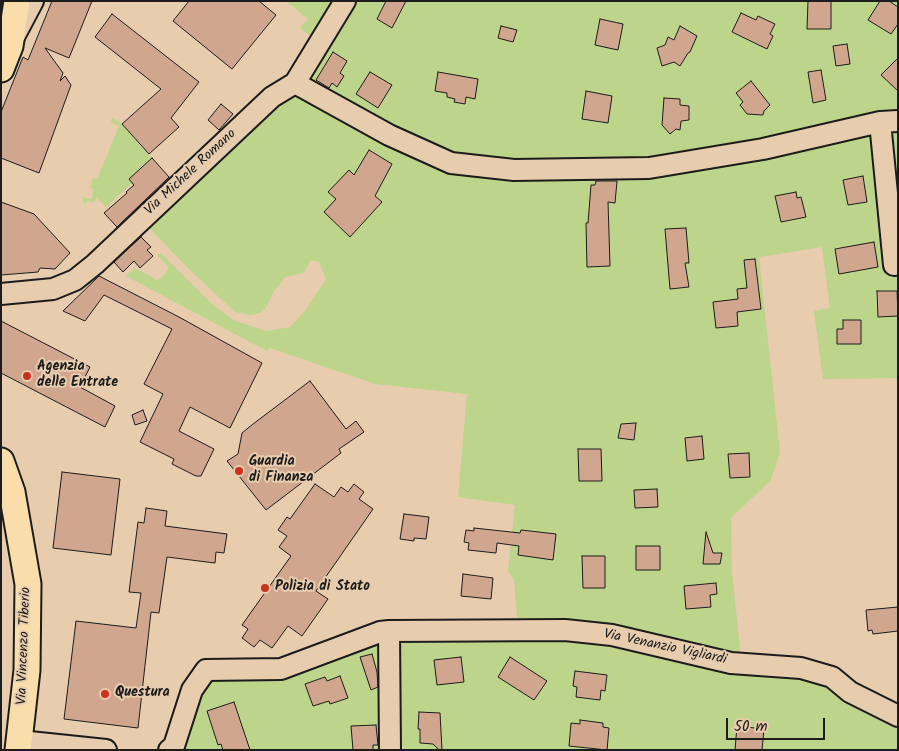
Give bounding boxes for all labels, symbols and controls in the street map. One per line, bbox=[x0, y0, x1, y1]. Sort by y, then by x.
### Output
street label: Via Michele Romano bbox=[142, 126, 240, 220]
place label: Agenzia delle Entrate bbox=[37, 360, 118, 392]
marker: Agenzia delle Entrate bbox=[21, 370, 33, 382]
place label: Guardia di Finanza bbox=[249, 455, 313, 488]
marker: Guardia di Finanza bbox=[233, 465, 245, 477]
place label: Polizia di Stato bbox=[275, 580, 370, 596]
marker: Polizia di Stato bbox=[259, 582, 271, 594]
street label: Via Vincenzo Tiberio bbox=[15, 587, 35, 705]
street label: Via Venanzio Vigliardi bbox=[602, 627, 728, 669]
place label: Questura bbox=[115, 686, 170, 702]
marker: Questura bbox=[99, 688, 111, 700]
scale bar bbox=[729, 708, 828, 740]
text: 50 m bbox=[734, 715, 768, 739]

